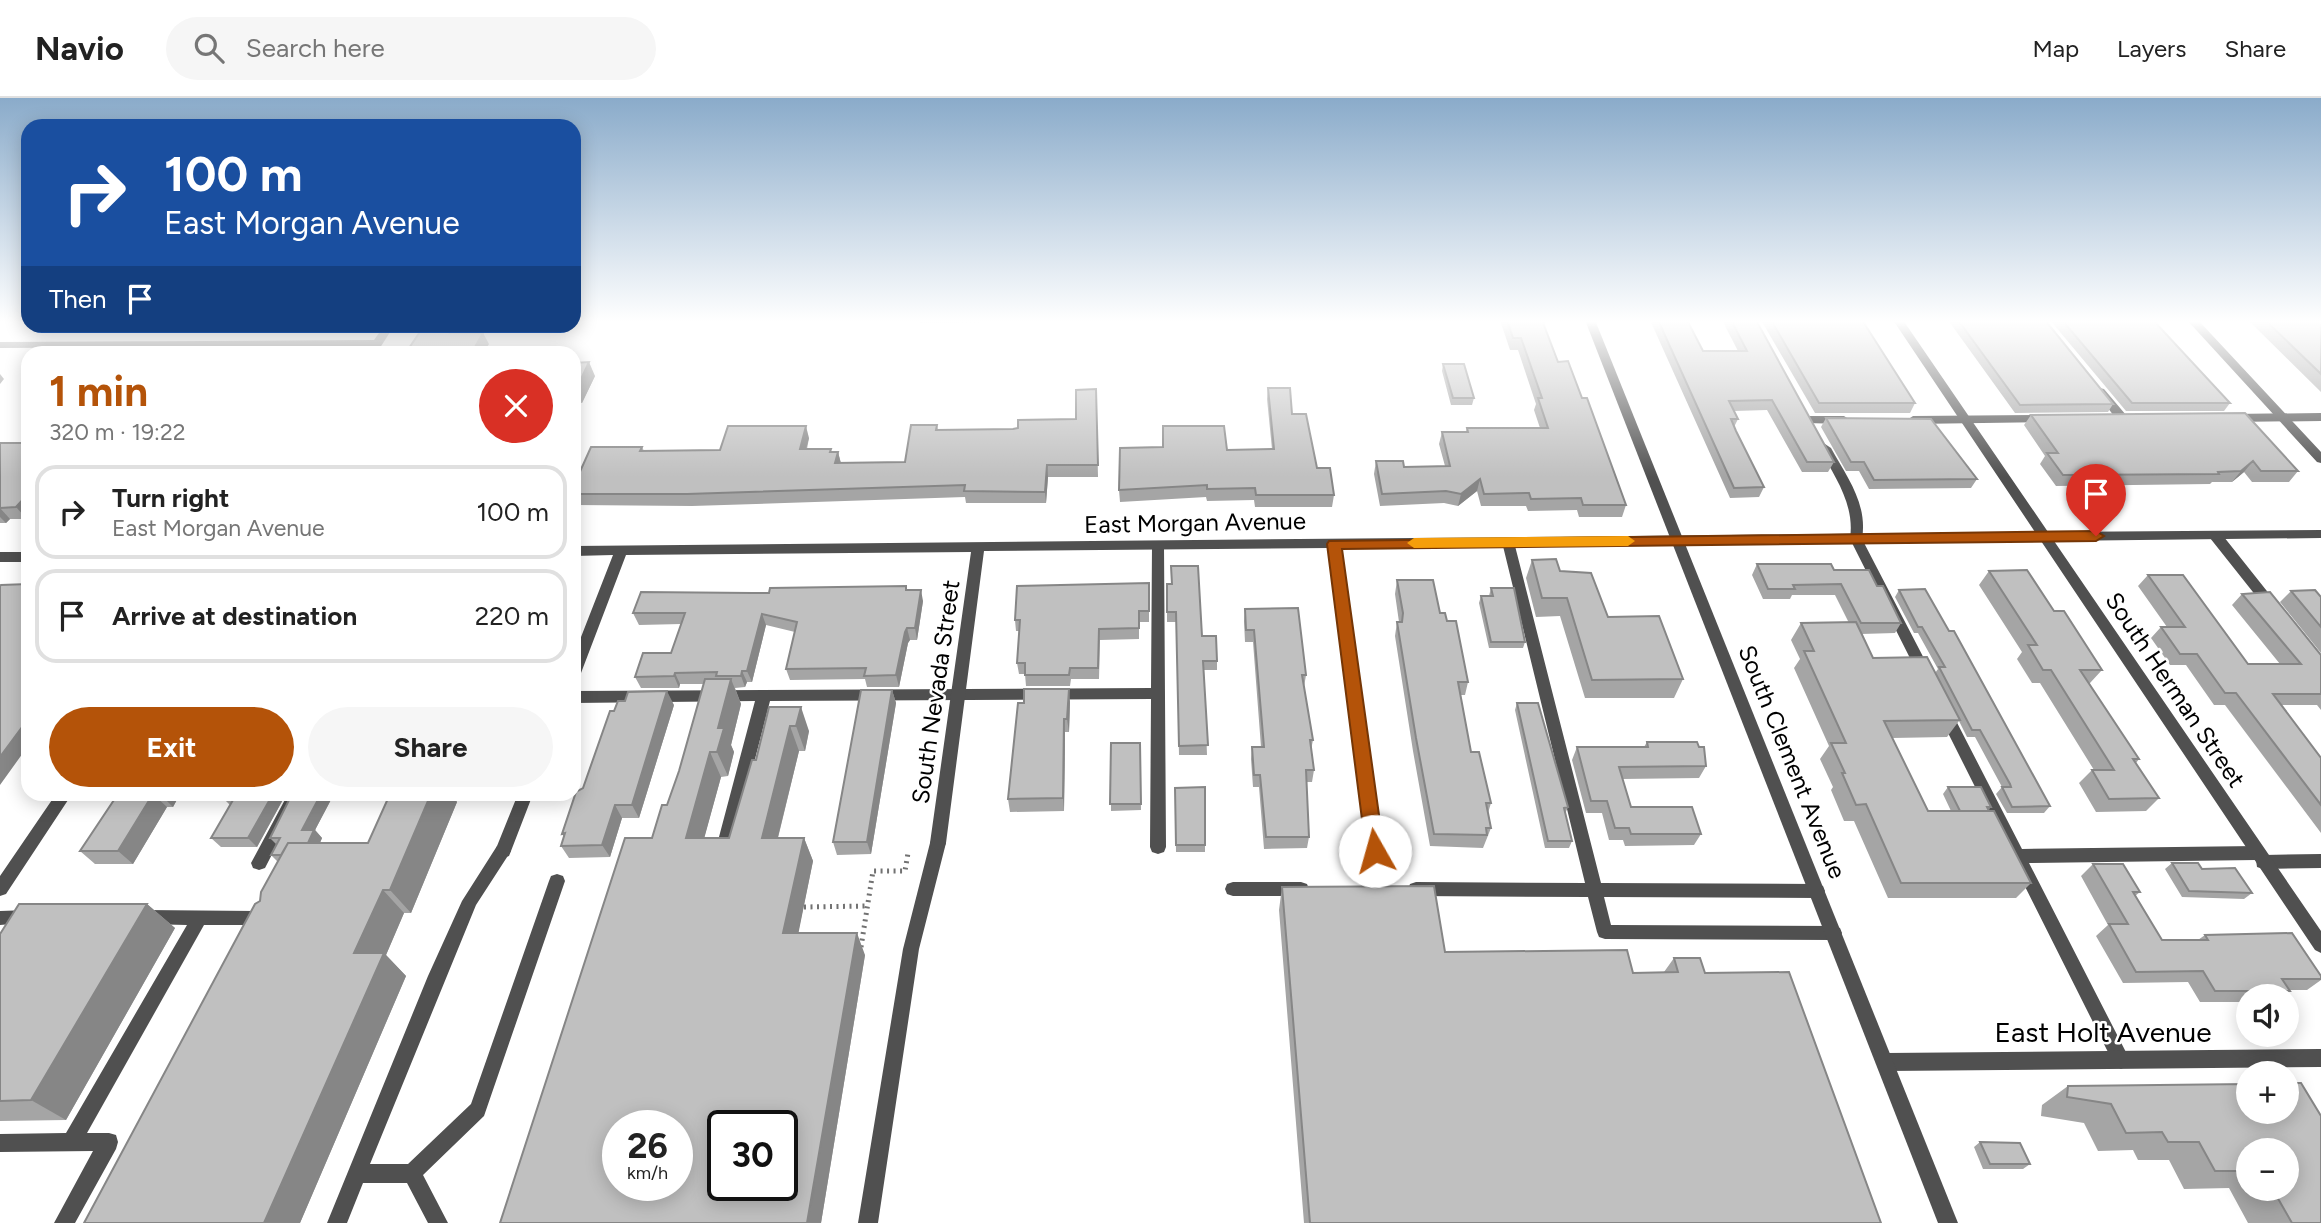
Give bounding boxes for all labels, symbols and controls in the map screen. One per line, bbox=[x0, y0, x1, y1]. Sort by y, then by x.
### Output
search box bbox=[166, 17, 656, 80]
text: Navio bbox=[35, 29, 124, 68]
icon: search bbox=[190, 29, 228, 67]
text: Search here bbox=[246, 32, 385, 64]
text: Map bbox=[2032, 34, 2079, 63]
text: Layers bbox=[2117, 34, 2186, 63]
text: Share bbox=[2224, 34, 2286, 63]
text: 100 m bbox=[164, 144, 303, 203]
icon: right bbox=[49, 147, 140, 238]
text: East Morgan Avenue bbox=[164, 204, 460, 242]
icon: arrive bbox=[121, 280, 159, 318]
text: Then bbox=[49, 283, 107, 315]
text: 1 min bbox=[49, 366, 148, 417]
button: close bbox=[479, 369, 553, 443]
text: 320 m · 19:22 bbox=[49, 418, 186, 446]
pin bbox=[2066, 464, 2126, 536]
icon: arrive bbox=[2077, 475, 2115, 513]
text: Turn right bbox=[112, 482, 229, 514]
icon: right bbox=[53, 493, 91, 531]
text: 100 m bbox=[476, 496, 549, 528]
street label: East Morgan Avenue bbox=[1084, 506, 1306, 539]
text: East Morgan Avenue bbox=[112, 514, 325, 542]
street label: South Nevada Street bbox=[905, 578, 966, 806]
street label: South Herman Street bbox=[2099, 587, 2251, 793]
icon: arrive bbox=[53, 597, 91, 635]
text: Arrive at destination bbox=[112, 600, 357, 632]
text: 220 m bbox=[475, 600, 549, 632]
street label: South Clement Avenue bbox=[1732, 641, 1853, 883]
button: Exit bbox=[49, 707, 294, 787]
button: Share bbox=[308, 707, 553, 787]
position arrow bbox=[1338, 814, 1412, 888]
map controls bbox=[2236, 984, 2299, 1201]
button: sound bbox=[2236, 984, 2299, 1047]
street label: East Holt Avenue bbox=[1994, 1015, 2212, 1049]
button: + bbox=[2236, 1061, 2299, 1124]
speed limit sign: 30 bbox=[707, 1110, 798, 1201]
text: 26 bbox=[627, 1125, 668, 1167]
button: − bbox=[2236, 1138, 2299, 1201]
text: km/h bbox=[627, 1162, 668, 1184]

